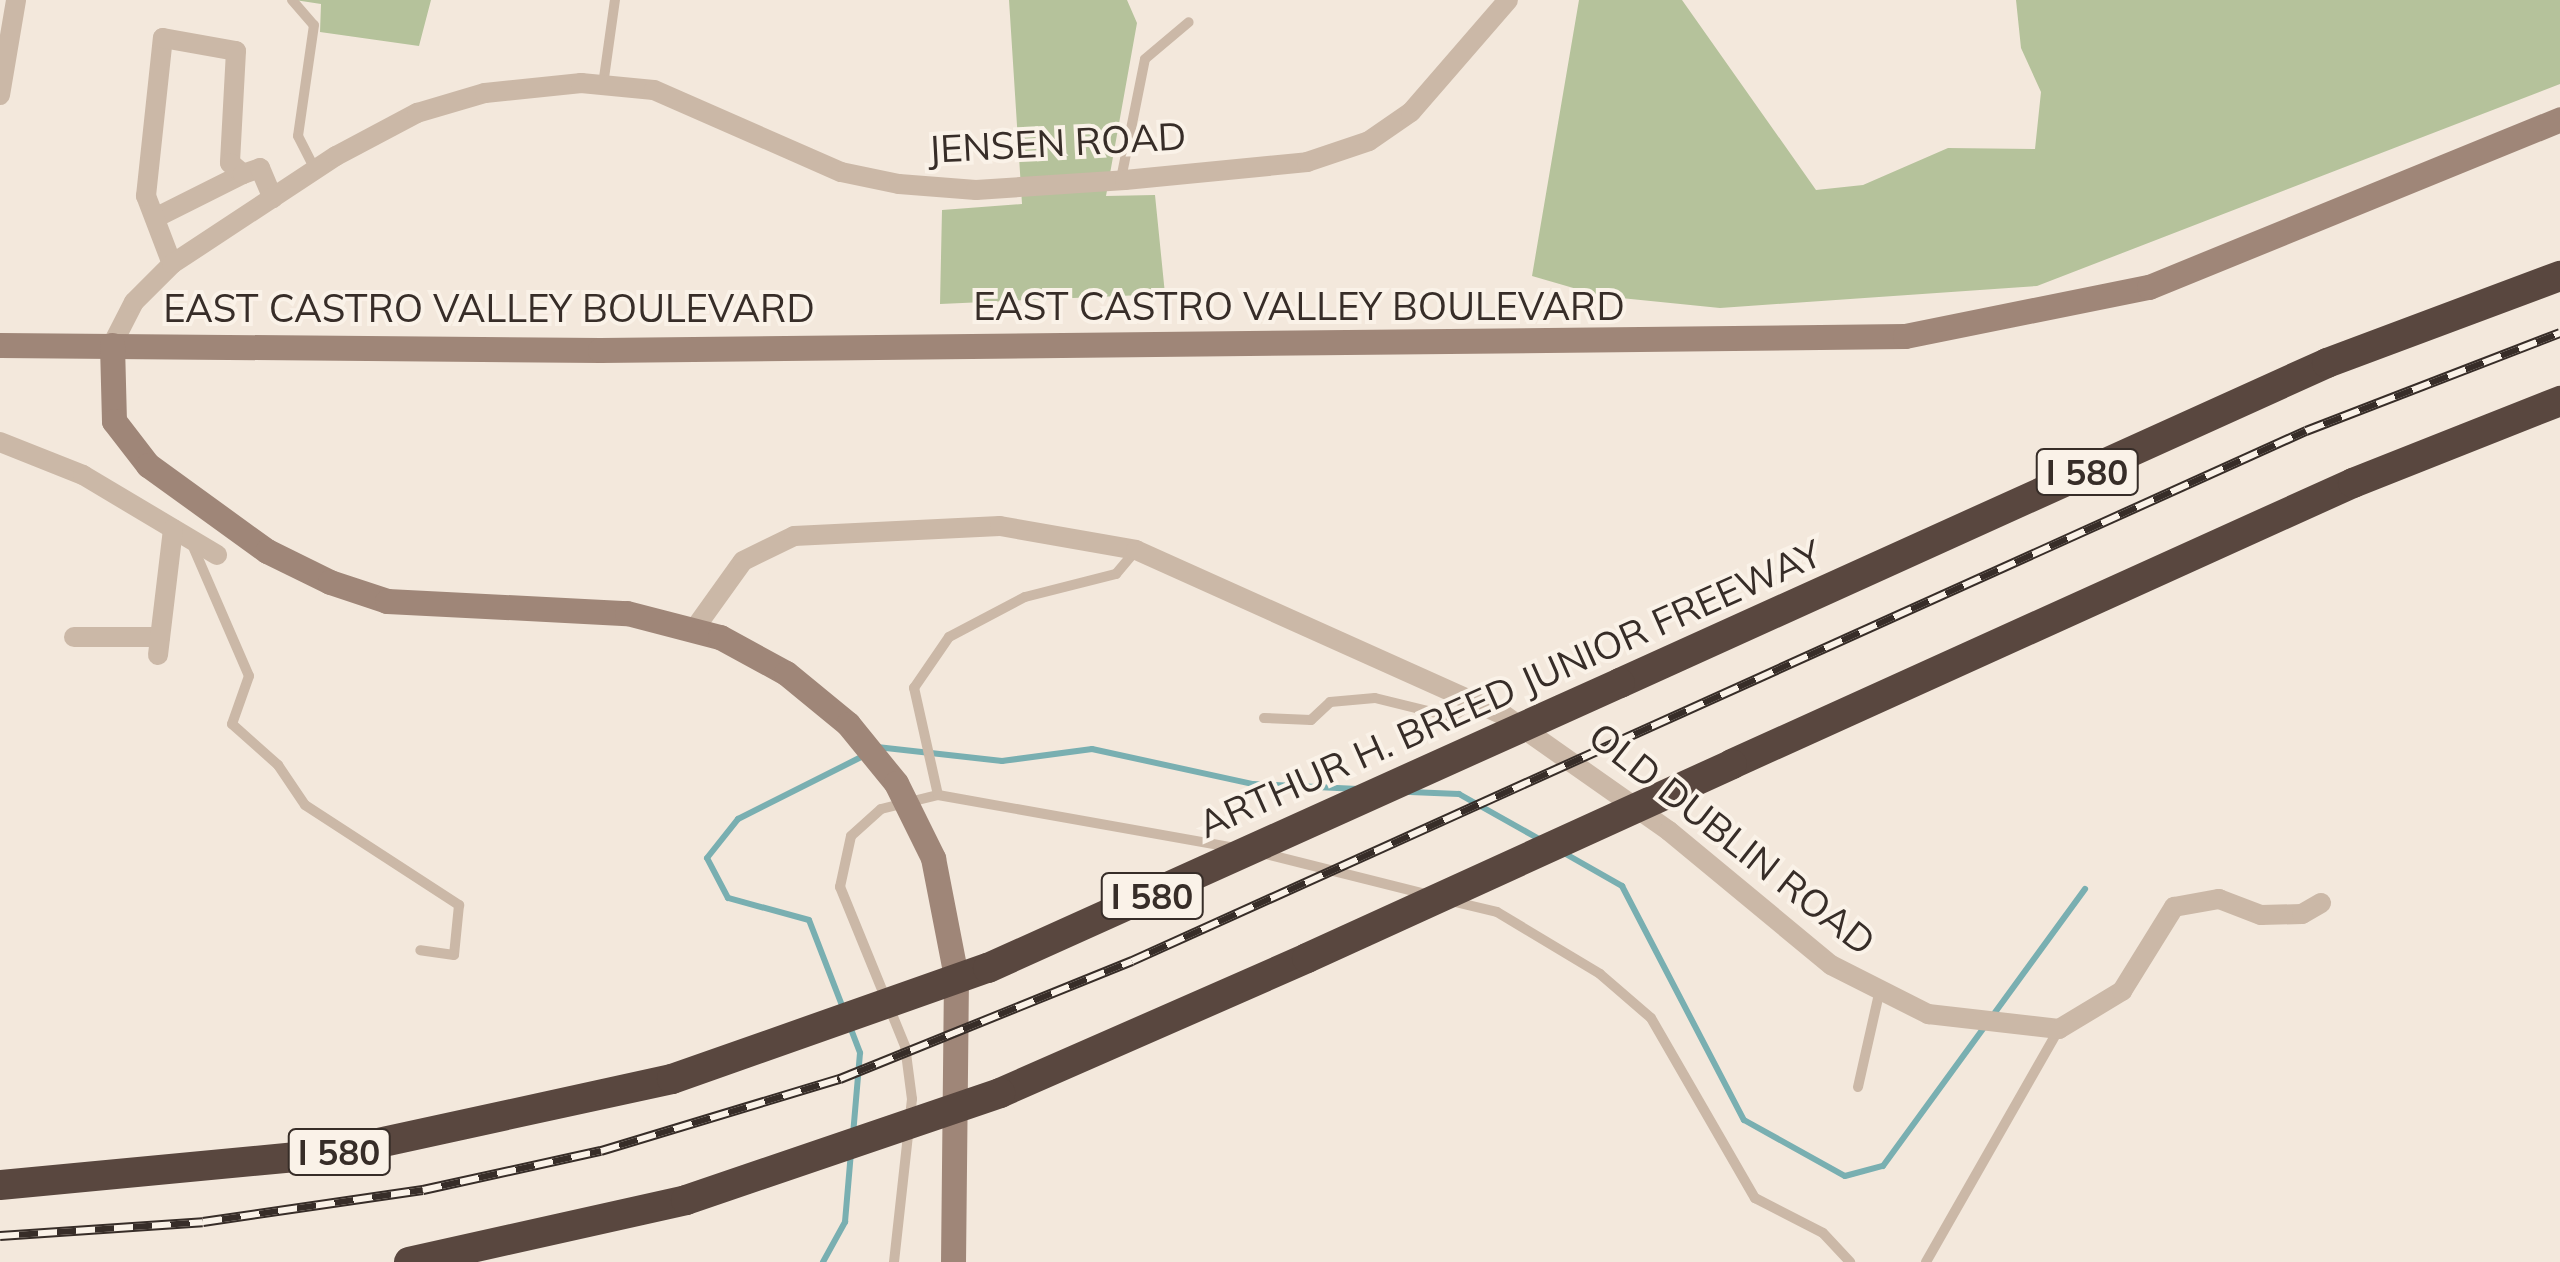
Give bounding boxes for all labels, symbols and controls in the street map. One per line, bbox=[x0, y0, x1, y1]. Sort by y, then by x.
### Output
street label: JENSEN ROAD bbox=[927, 113, 1187, 173]
street label: EAST CASTRO VALLEY BOULEVARD bbox=[973, 284, 1625, 330]
street label: EAST CASTRO VALLEY BOULEVARD bbox=[163, 286, 815, 332]
road number: I 580 bbox=[2034, 442, 2140, 502]
street label: ARTHUR H. BREED JUNIOR FREEWAY bbox=[1191, 530, 1829, 848]
street label: OLD DUBLIN ROAD bbox=[1580, 713, 1884, 965]
road number: I 580 bbox=[1100, 866, 1204, 926]
road number: I 580 bbox=[286, 1122, 392, 1182]

